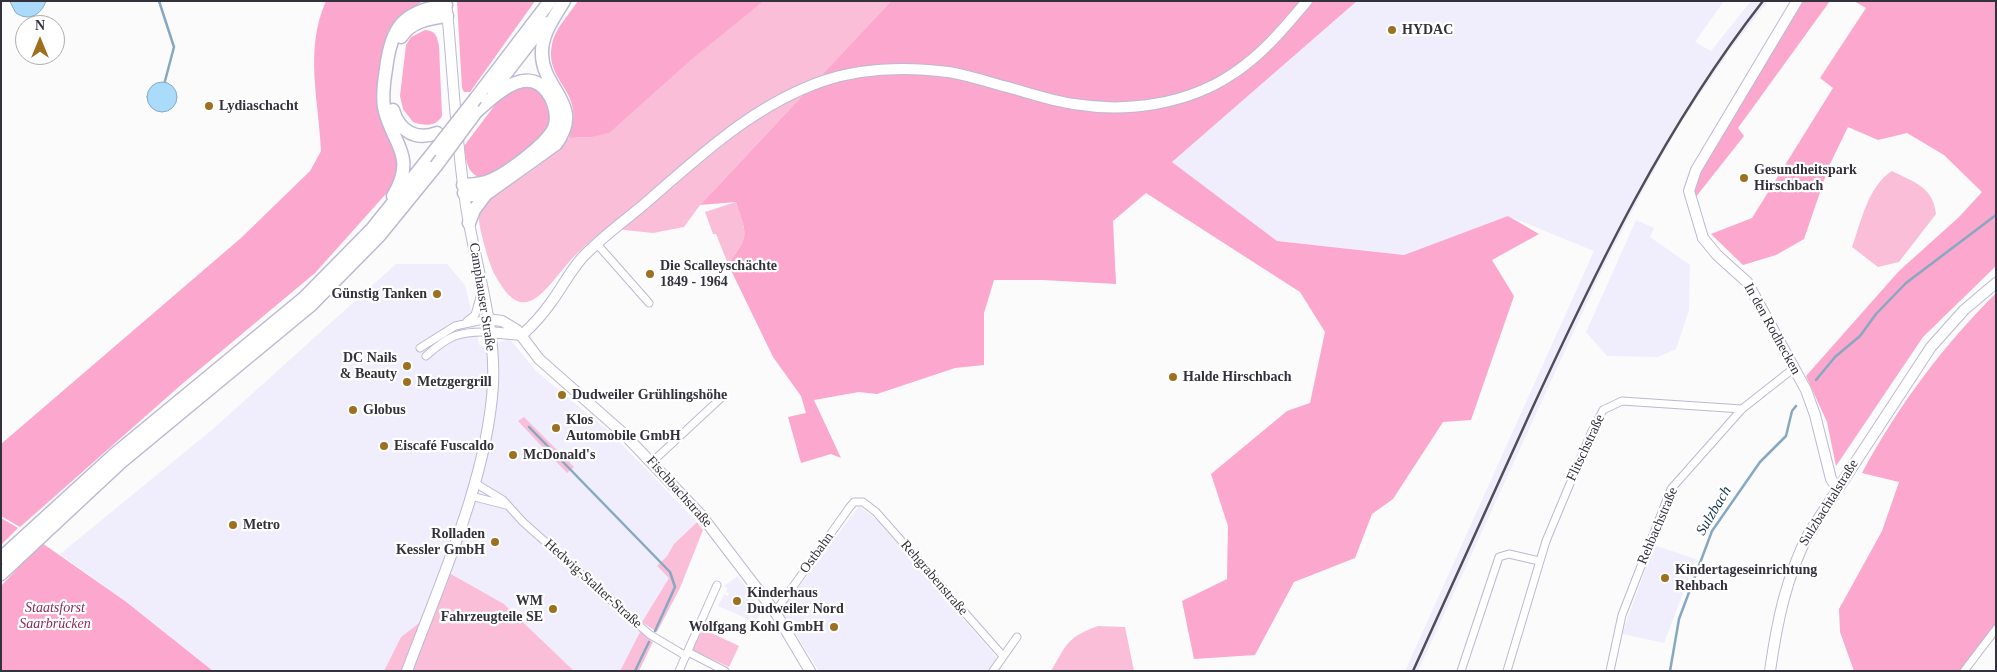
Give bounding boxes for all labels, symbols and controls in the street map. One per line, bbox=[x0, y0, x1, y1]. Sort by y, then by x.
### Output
north arrow bbox=[15, 15, 65, 65]
text: N bbox=[35, 18, 45, 33]
place label: HYDAC bbox=[1402, 22, 1453, 38]
marker: HYDAC bbox=[1386, 24, 1398, 36]
place label: Lydiaschacht bbox=[219, 98, 298, 114]
marker: Lydiaschacht bbox=[203, 100, 215, 112]
place label: Gesundheitspark Hirschbach bbox=[1754, 162, 1857, 194]
marker: Gesundheitspark Hirschbach bbox=[1738, 172, 1750, 184]
street label: Camphauser Straße bbox=[465, 242, 499, 352]
place label: Die Scalleyschächte 1849 - 1964 bbox=[660, 258, 777, 290]
marker: Die Scalleyschächte 1849 - 1964 bbox=[644, 268, 656, 280]
street label: In den Rodhecken bbox=[1740, 280, 1804, 378]
place label: Günstig Tanken bbox=[331, 286, 427, 302]
marker: Günstig Tanken bbox=[431, 288, 443, 300]
place label: DC Nails & Beauty bbox=[340, 350, 397, 382]
marker: DC Nails & Beauty bbox=[401, 360, 413, 372]
place label: Halde Hirschbach bbox=[1183, 369, 1292, 385]
marker: Halde Hirschbach bbox=[1167, 371, 1179, 383]
place label: Metzgergrill bbox=[417, 374, 492, 390]
marker: Metzgergrill bbox=[401, 376, 413, 388]
place label: Dudweiler Grühlingshöhe bbox=[572, 387, 727, 403]
marker: Dudweiler Grühlingshöhe bbox=[556, 389, 568, 401]
place label: Globus bbox=[363, 402, 406, 418]
marker: Globus bbox=[347, 404, 359, 416]
place label: Klos Automobile GmbH bbox=[566, 412, 681, 444]
street label: Flitschstraße bbox=[1563, 412, 1609, 484]
marker: Klos Automobile GmbH bbox=[550, 422, 562, 434]
place label: Eiscafé Fuscaldo bbox=[394, 438, 494, 454]
marker: Eiscafé Fuscaldo bbox=[378, 440, 390, 452]
place label: McDonald's bbox=[523, 447, 595, 463]
marker: McDonald's bbox=[507, 449, 519, 461]
street label: Fischbachstraße bbox=[643, 453, 715, 531]
street label: Sulzbachtalstraße bbox=[1796, 457, 1862, 549]
water label: Sulzbach bbox=[1692, 483, 1736, 539]
street label: Rehbachstraße bbox=[1634, 485, 1682, 567]
place label: Metro bbox=[243, 517, 280, 533]
marker: Metro bbox=[227, 519, 239, 531]
place label: Rolladen Kessler GmbH bbox=[396, 526, 485, 558]
street label: Ostbahn bbox=[796, 529, 838, 577]
marker: Rolladen Kessler GmbH bbox=[489, 536, 501, 548]
street label: Hedwig-Stalter-Straße bbox=[541, 536, 645, 632]
street label: Rehgrabenstraße bbox=[897, 537, 971, 619]
place label: Kindertageseinrichtung Rehbach bbox=[1675, 562, 1817, 594]
marker: Kindertageseinrichtung Rehbach bbox=[1659, 572, 1671, 584]
place label: Kinderhaus Dudweiler Nord bbox=[747, 585, 844, 618]
place label: WM Fahrzeugteile SE bbox=[441, 593, 543, 626]
marker: Kinderhaus Dudweiler Nord bbox=[731, 595, 743, 607]
park label: Staatsforst Saarbrücken bbox=[19, 600, 91, 632]
marker: WM Fahrzeugteile SE bbox=[547, 603, 559, 615]
place label: Wolfgang Kohl GmbH bbox=[689, 619, 824, 635]
marker: Wolfgang Kohl GmbH bbox=[828, 621, 840, 633]

